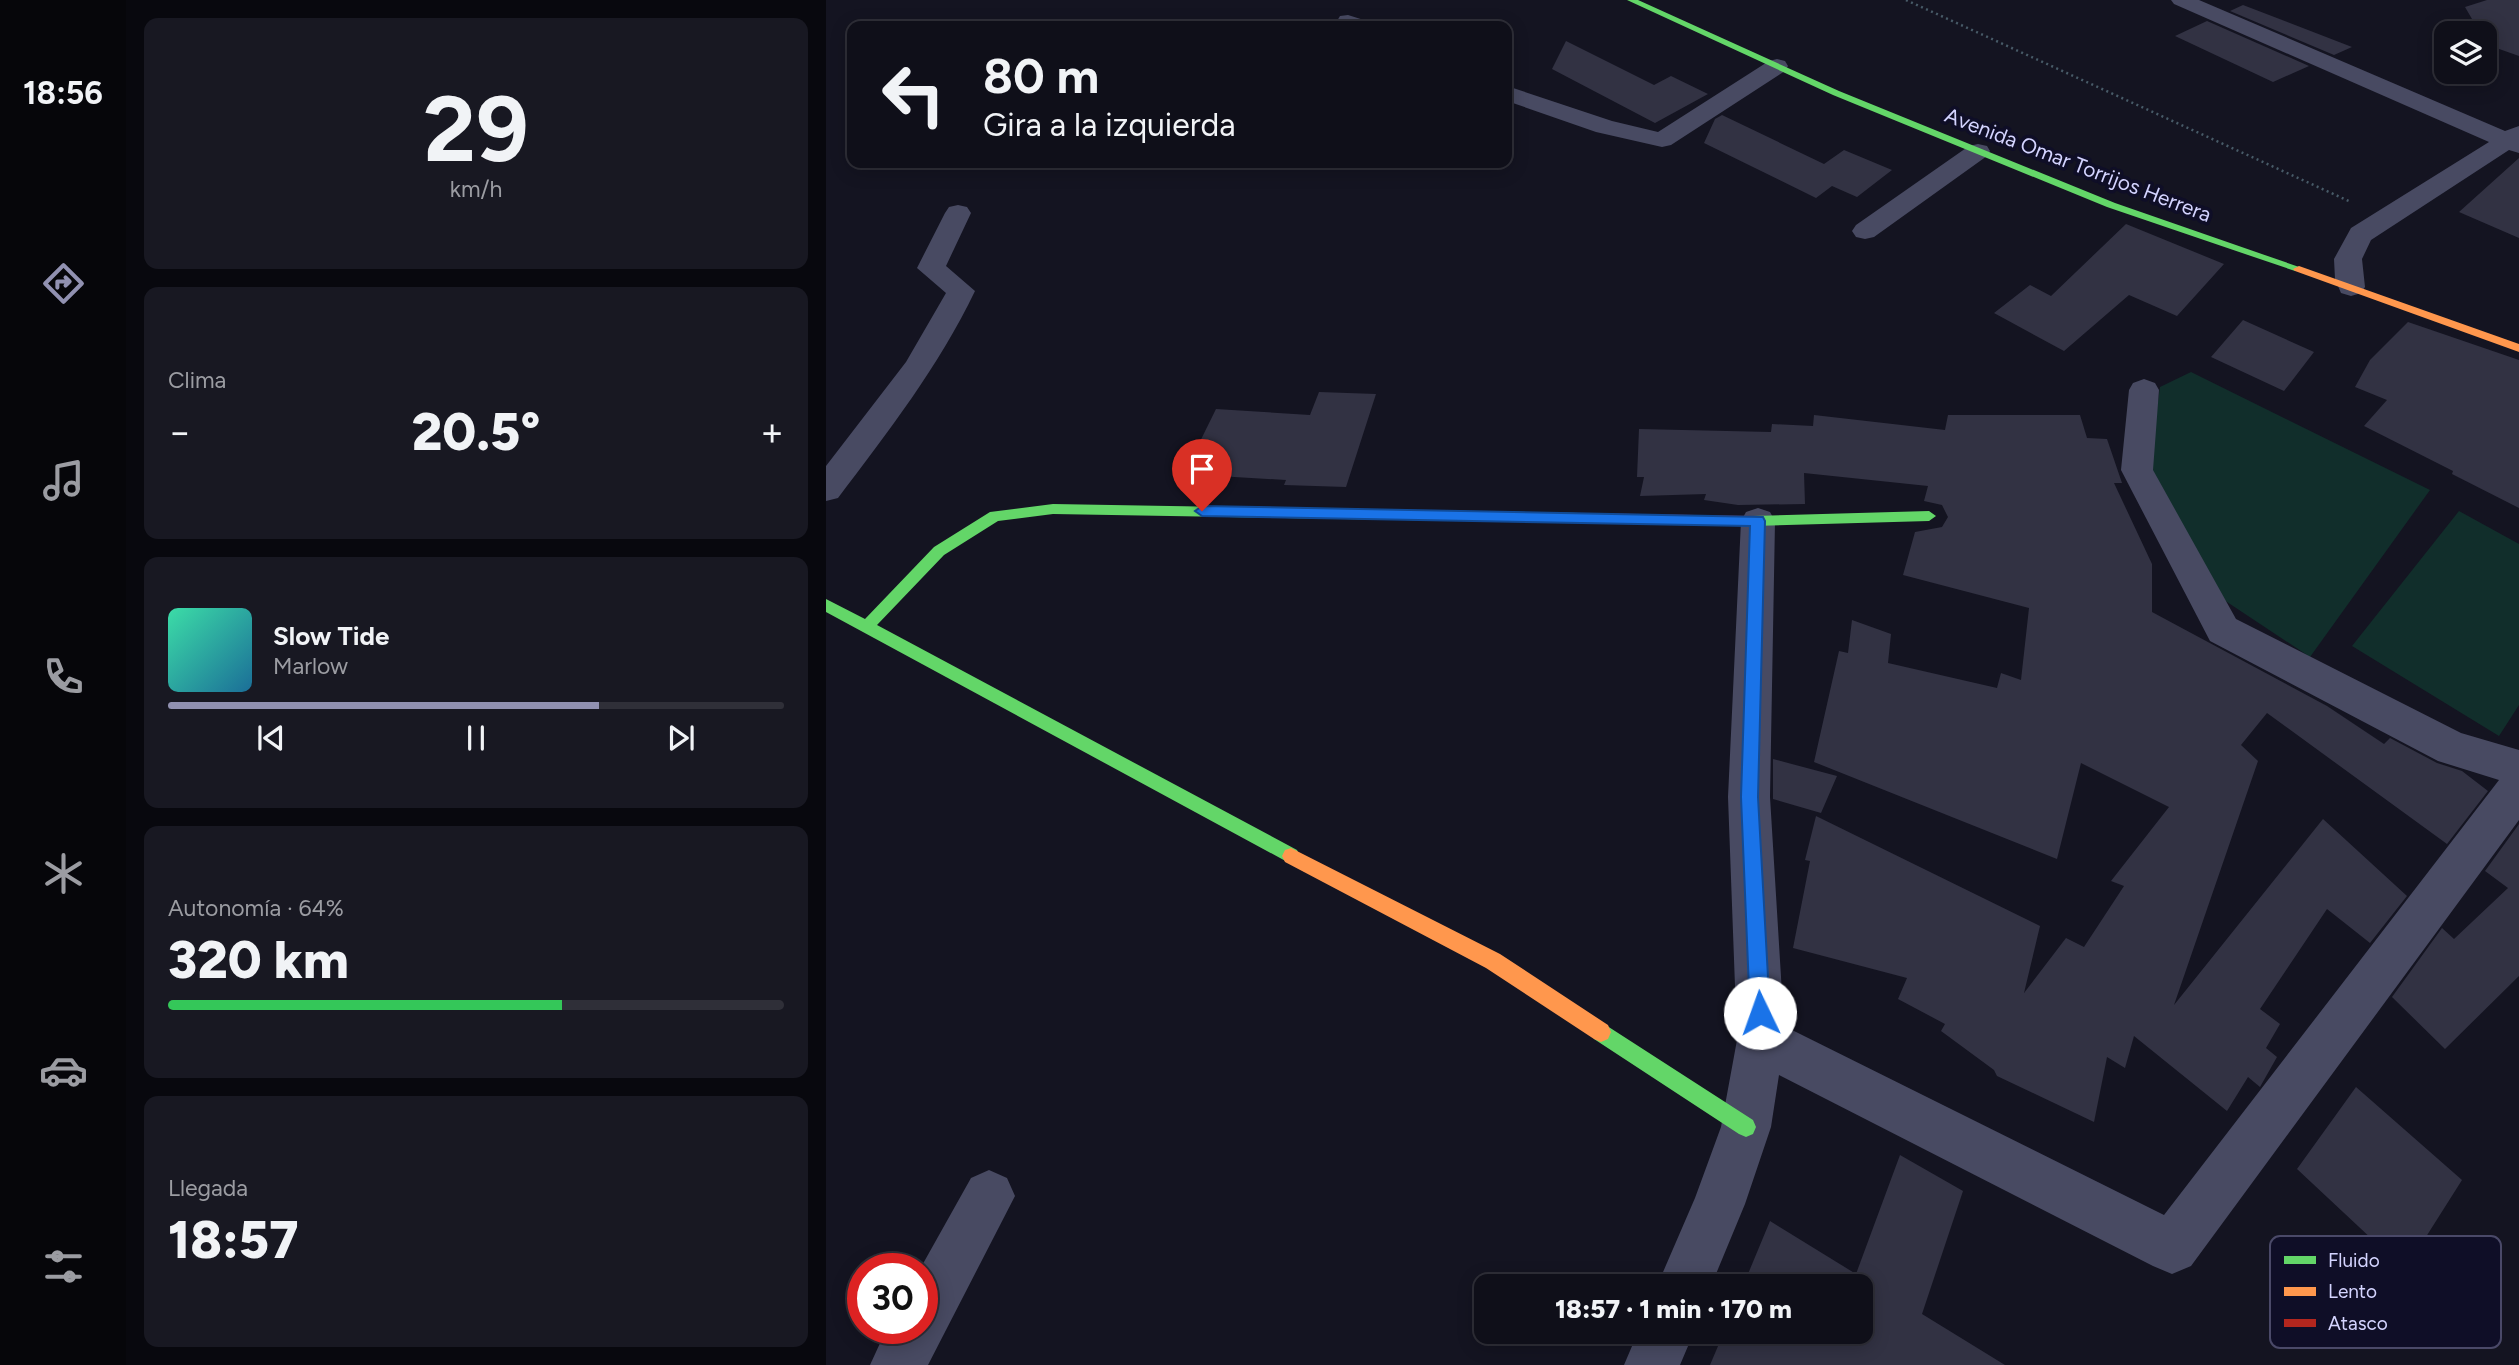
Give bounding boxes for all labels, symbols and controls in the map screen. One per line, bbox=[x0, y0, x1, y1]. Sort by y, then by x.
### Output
map controls bbox=[2434, 21, 2497, 84]
button: layers bbox=[2434, 21, 2497, 84]
text: 80 m bbox=[983, 46, 1099, 105]
icon: left bbox=[868, 49, 959, 140]
text: 18:56 bbox=[23, 74, 103, 112]
text: 29 bbox=[423, 75, 529, 184]
street label: Avenida Omar Torrijos Herrera bbox=[1942, 102, 2215, 227]
text: Gira a la izquierda bbox=[983, 106, 1236, 144]
text: km/h bbox=[450, 175, 502, 203]
icon: directions bbox=[39, 259, 88, 308]
text: Clima bbox=[168, 366, 226, 394]
text: 20.5° bbox=[412, 401, 540, 463]
text: − bbox=[168, 409, 192, 455]
text: + bbox=[760, 409, 784, 455]
pin bbox=[1172, 439, 1232, 511]
icon: arrive bbox=[1183, 450, 1221, 488]
icon: music bbox=[39, 456, 88, 505]
text: Slow Tide bbox=[273, 620, 389, 652]
icon: phone bbox=[39, 652, 88, 701]
text: Marlow bbox=[273, 652, 348, 680]
icon: previous bbox=[252, 719, 290, 757]
icon: pause bbox=[457, 719, 495, 757]
icon: next bbox=[662, 719, 700, 757]
icon: climate bbox=[39, 849, 88, 898]
text: Autonomía · 64% bbox=[168, 894, 344, 922]
text: 320 km bbox=[168, 929, 349, 991]
position arrow bbox=[1723, 976, 1797, 1050]
icon: car bbox=[39, 1046, 88, 1095]
text: Llegada bbox=[168, 1174, 248, 1202]
text: 18:57 bbox=[168, 1209, 298, 1271]
legend bbox=[2270, 1236, 2501, 1348]
icon: filters bbox=[39, 1242, 88, 1291]
text: Fluido bbox=[2328, 1249, 2380, 1272]
speed limit sign: 30 bbox=[847, 1253, 938, 1344]
text: Lento bbox=[2328, 1280, 2377, 1303]
text: 18:57 · 1 min · 170 m bbox=[1555, 1293, 1792, 1325]
text: Atasco bbox=[2328, 1312, 2388, 1335]

